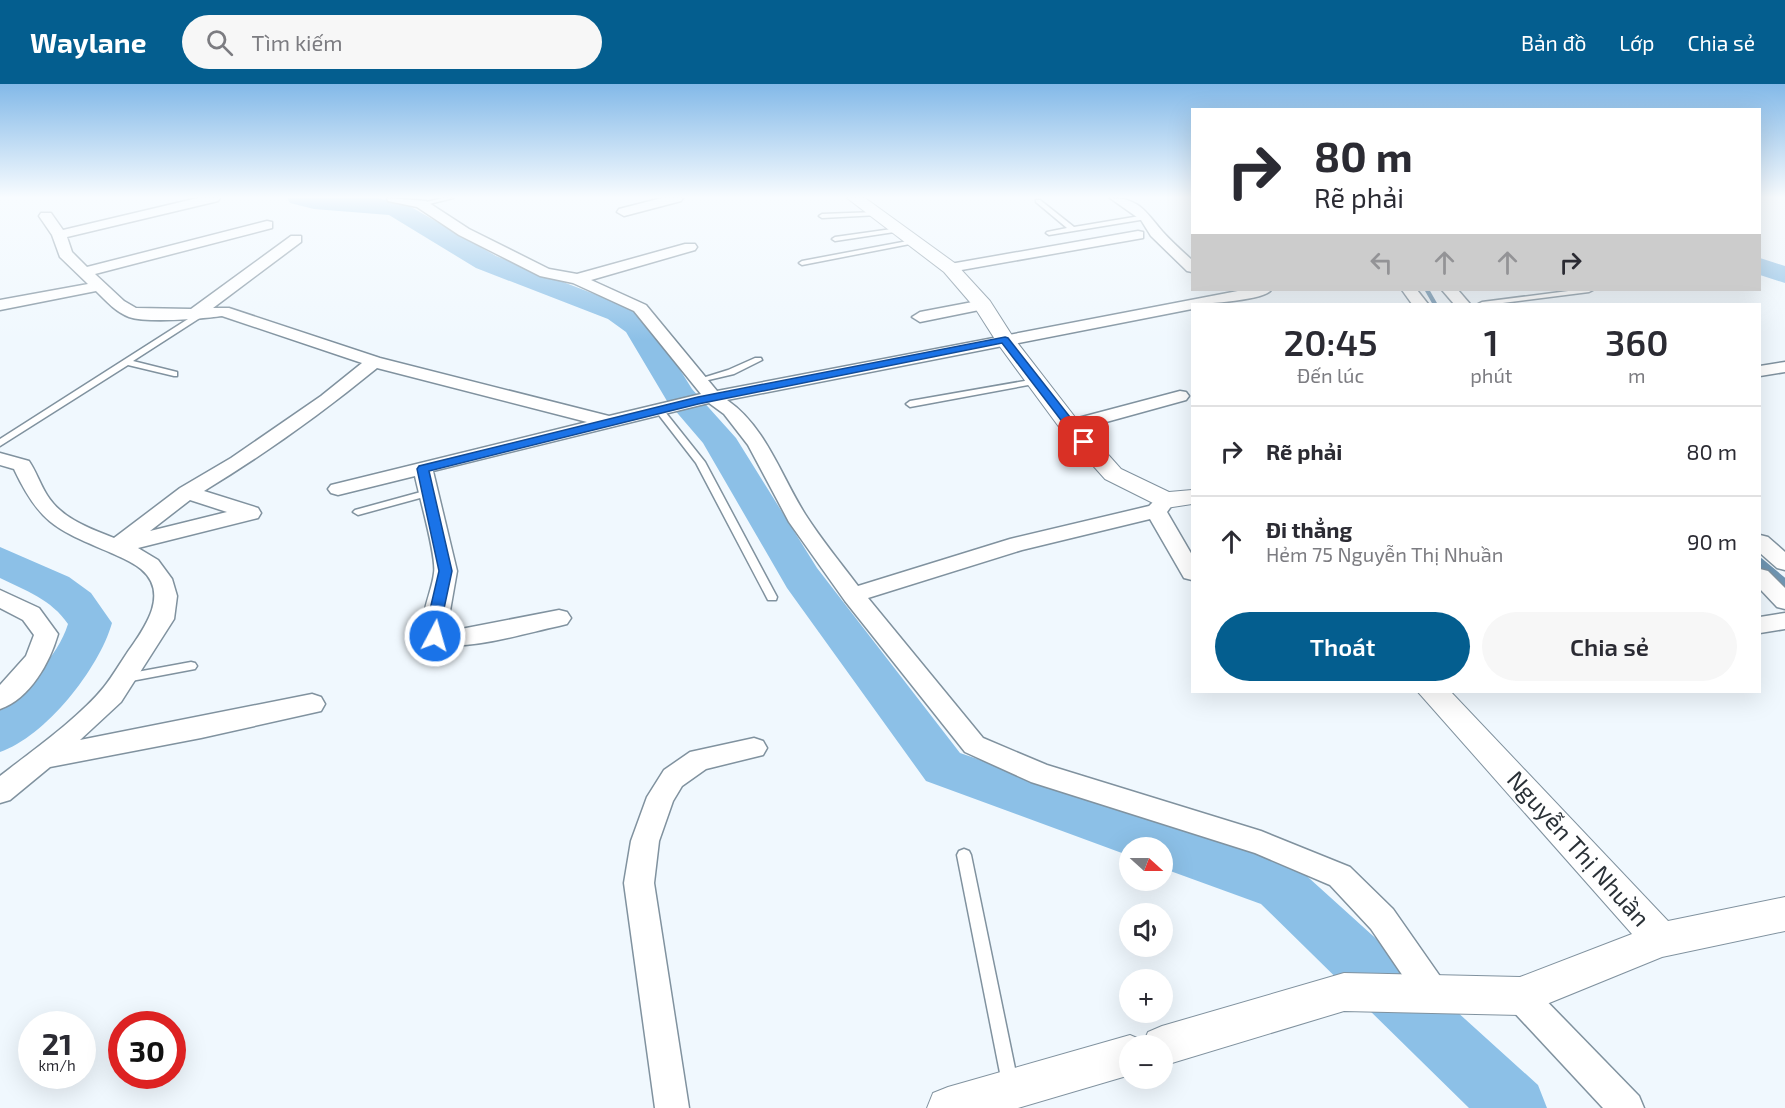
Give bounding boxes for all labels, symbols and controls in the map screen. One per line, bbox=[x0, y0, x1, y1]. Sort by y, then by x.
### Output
search box bbox=[182, 15, 602, 69]
text: Waylane bbox=[30, 25, 146, 59]
icon: search bbox=[203, 26, 236, 59]
text: Tìm kiếm bbox=[251, 29, 343, 55]
text: Bản đồ bbox=[1521, 30, 1586, 55]
text: Lớp bbox=[1619, 30, 1654, 55]
text: Chia sẻ bbox=[1687, 30, 1755, 55]
text: 80 m bbox=[1314, 130, 1413, 180]
icon: right bbox=[1215, 132, 1293, 210]
text: Rẽ phải bbox=[1314, 181, 1404, 213]
icon: left bbox=[1365, 246, 1398, 279]
icon: ahead bbox=[1428, 246, 1461, 279]
icon: ahead bbox=[1491, 246, 1524, 279]
icon: right bbox=[1554, 246, 1587, 279]
text: 20:45 bbox=[1284, 320, 1378, 363]
text: 1 bbox=[1484, 320, 1499, 363]
text: 360 bbox=[1605, 320, 1668, 363]
text: Đến lúc bbox=[1297, 363, 1364, 387]
text: phút bbox=[1470, 363, 1512, 387]
text: m bbox=[1628, 363, 1645, 387]
pin bbox=[1058, 416, 1109, 467]
icon: arrive bbox=[1067, 425, 1100, 458]
icon: right bbox=[1215, 435, 1248, 468]
text: Rẽ phải bbox=[1266, 438, 1342, 464]
text: 80 m bbox=[1686, 438, 1737, 464]
text: Đi thẳng bbox=[1266, 516, 1352, 542]
icon: ahead bbox=[1215, 525, 1248, 558]
text: 90 m bbox=[1687, 528, 1737, 554]
text: Hẻm 75 Nguyễn Thị Nhuần bbox=[1266, 542, 1503, 566]
position arrow bbox=[403, 604, 467, 668]
button: Thoát bbox=[1215, 612, 1470, 681]
button: Chia sẻ bbox=[1482, 612, 1737, 681]
street label: Nguyễn Thị Nhuần bbox=[1502, 764, 1656, 932]
north arrow bbox=[1119, 837, 1173, 891]
map controls bbox=[1119, 837, 1173, 1089]
button: sound bbox=[1119, 903, 1173, 957]
button: + bbox=[1119, 969, 1173, 1023]
speed limit sign: 30 bbox=[108, 1011, 186, 1089]
text: 21 bbox=[42, 1025, 72, 1061]
button: − bbox=[1119, 1035, 1173, 1089]
text: km/h bbox=[38, 1056, 76, 1074]

